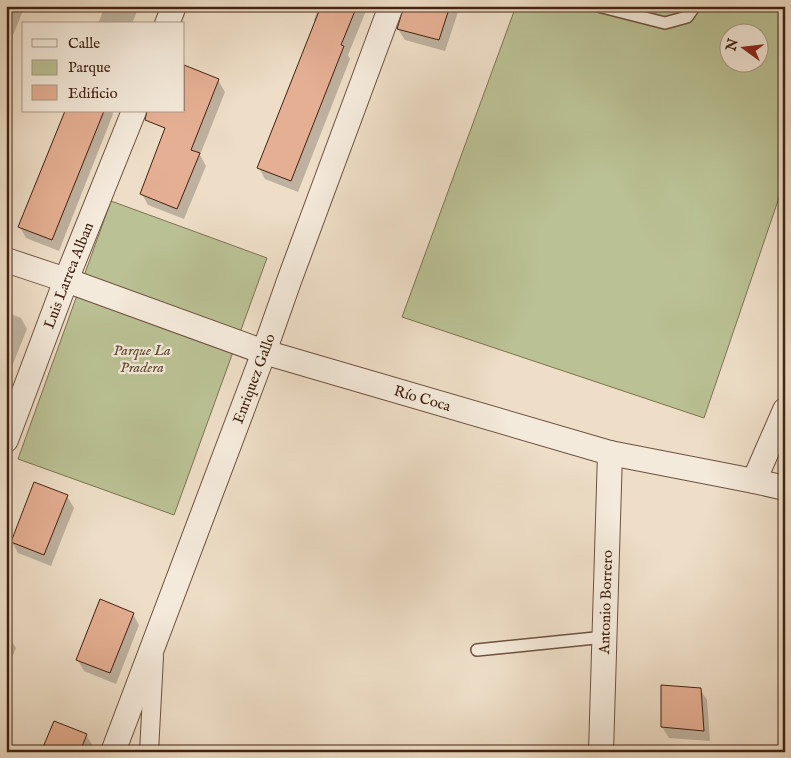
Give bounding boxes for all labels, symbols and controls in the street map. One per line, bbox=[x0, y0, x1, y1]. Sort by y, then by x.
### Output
legend bbox=[22, 22, 185, 112]
north arrow bbox=[718, 22, 768, 72]
text: Calle bbox=[68, 34, 100, 53]
text: N bbox=[722, 37, 743, 54]
text: Parque bbox=[68, 58, 111, 77]
text: Edificio bbox=[68, 84, 118, 103]
street label: Luis Larrea Alban bbox=[39, 219, 98, 331]
street label: Enriquez Gallo bbox=[228, 331, 279, 426]
park label: Parque La Pradera bbox=[113, 341, 171, 377]
street label: Río Coca bbox=[392, 381, 454, 416]
street label: Antonio Borrero bbox=[594, 550, 617, 655]

